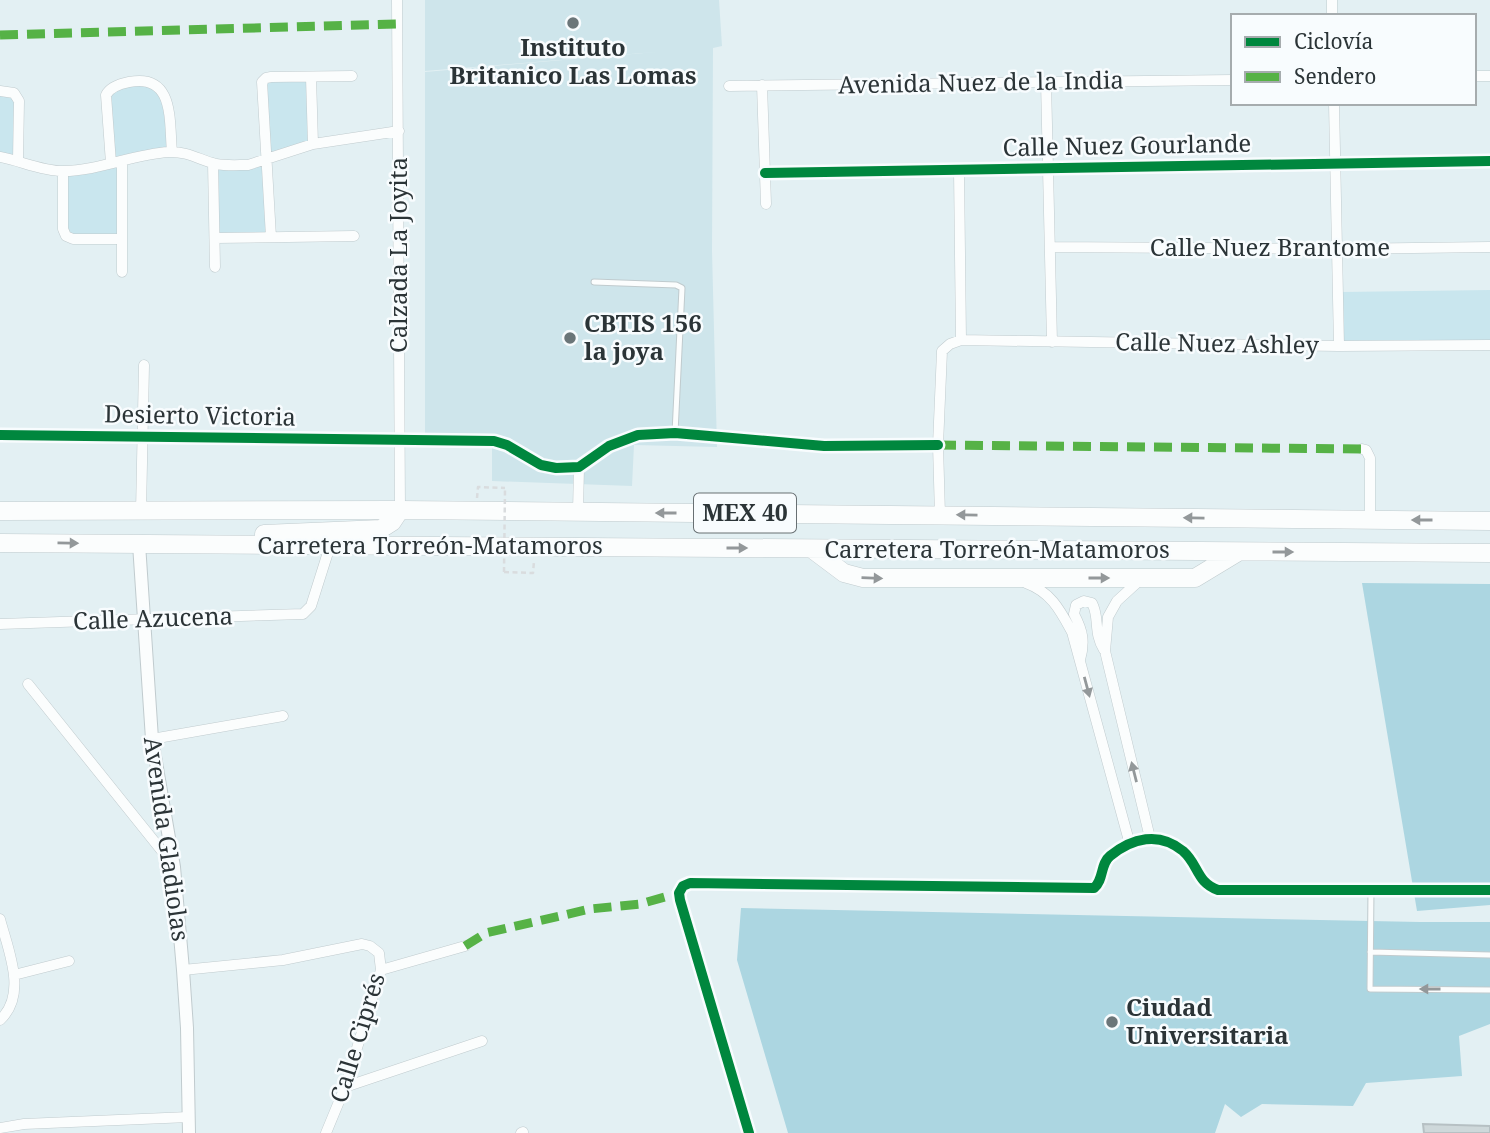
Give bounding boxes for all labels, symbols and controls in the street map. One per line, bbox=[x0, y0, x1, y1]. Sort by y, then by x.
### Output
legend bbox=[1231, 14, 1476, 105]
marker: Instituto Britanico Las Lomas bbox=[565, 15, 581, 31]
text: Ciclovía bbox=[1294, 27, 1373, 55]
place label: Instituto Britanico Las Lomas bbox=[449, 30, 697, 91]
text: Sendero bbox=[1294, 62, 1376, 90]
street label: Avenida Nuez de la India bbox=[838, 63, 1124, 100]
street label: Calle Nuez Gourlande bbox=[1002, 126, 1252, 163]
street label: Calzada La Joyita bbox=[381, 157, 414, 353]
street label: Calle Nuez Brantome bbox=[1150, 230, 1390, 263]
place label: CBTIS 156 la joya bbox=[584, 306, 702, 367]
street label: Calle Nuez Ashley bbox=[1115, 324, 1320, 361]
marker: CBTIS 156 la joya bbox=[562, 330, 578, 346]
street label: Desierto Victoria bbox=[104, 396, 296, 433]
road number: MEX 40 bbox=[694, 494, 796, 533]
one-way arrow bbox=[655, 507, 677, 519]
one-way arrow bbox=[956, 510, 978, 521]
one-way arrow bbox=[1183, 512, 1205, 524]
one-way arrow bbox=[1411, 514, 1433, 526]
street label: Carretera Torreón-Matamoros bbox=[257, 528, 603, 561]
street label: Carretera Torreón-Matamoros bbox=[824, 532, 1170, 565]
one-way arrow bbox=[57, 538, 79, 549]
one-way arrow bbox=[726, 543, 748, 554]
one-way arrow bbox=[1272, 546, 1294, 558]
one-way arrow bbox=[861, 572, 883, 583]
one-way arrow bbox=[1088, 572, 1110, 584]
street label: Calle Azucena bbox=[72, 598, 234, 637]
one-way arrow bbox=[1082, 676, 1093, 698]
street label: Avenida Gladiolas bbox=[137, 734, 198, 943]
one-way arrow bbox=[1128, 760, 1139, 782]
street label: Calle Ciprés bbox=[321, 969, 392, 1107]
one-way arrow bbox=[1419, 983, 1441, 995]
place label: Ciudad Universitaria bbox=[1126, 990, 1289, 1051]
marker: Ciudad Universitaria bbox=[1104, 1014, 1120, 1030]

